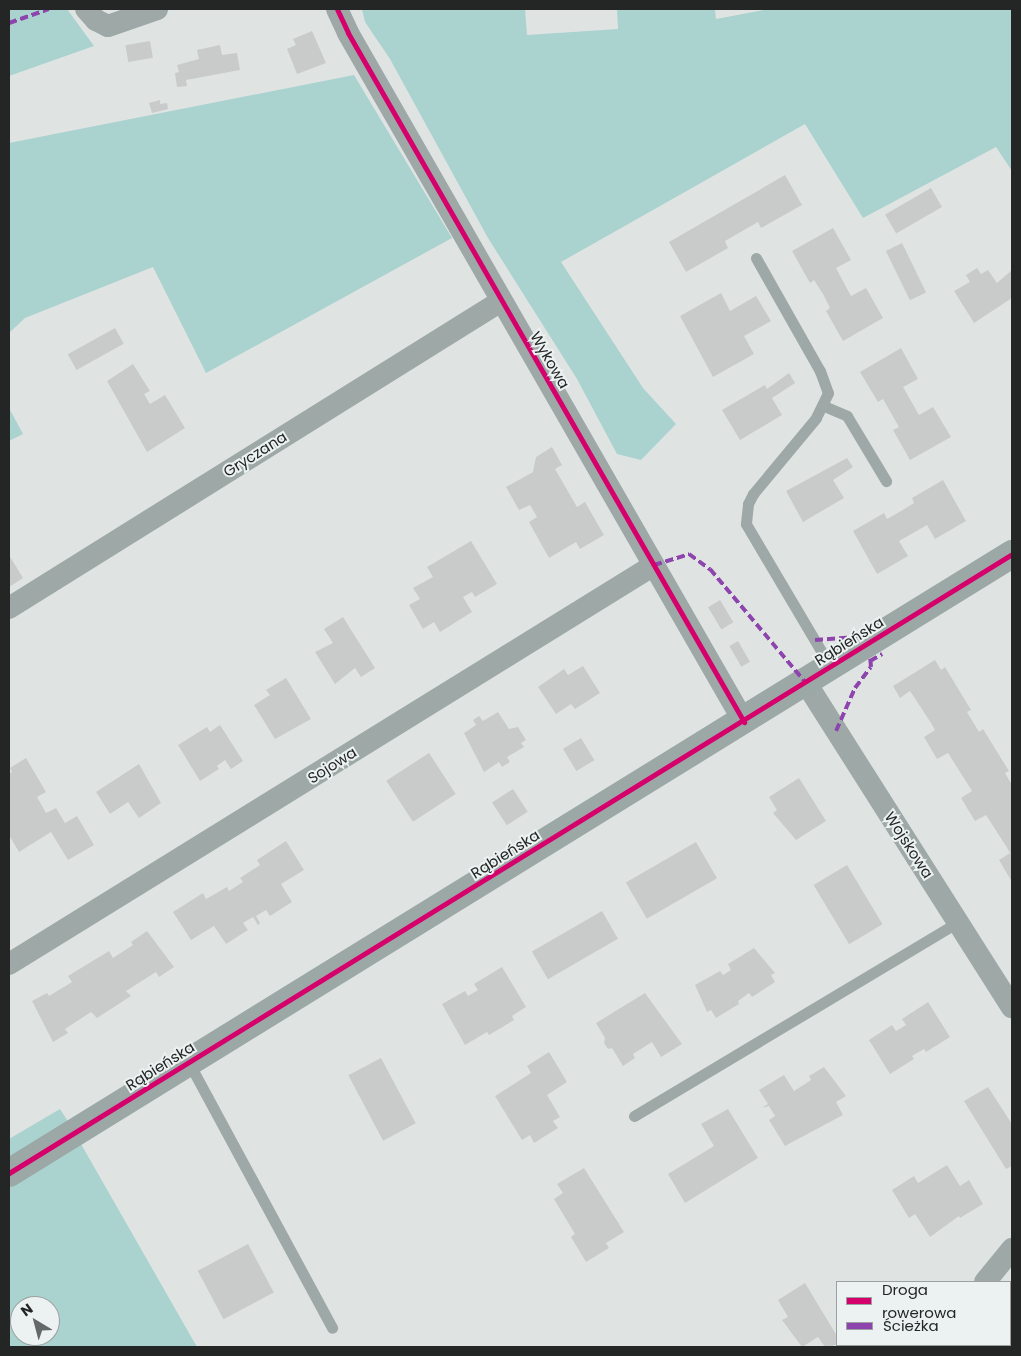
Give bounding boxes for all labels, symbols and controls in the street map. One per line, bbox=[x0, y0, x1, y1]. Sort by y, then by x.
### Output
street label: Wykowa bbox=[526, 328, 574, 392]
street label: Gryczana bbox=[220, 427, 290, 481]
street label: Rąbieńska bbox=[811, 613, 887, 669]
street label: Sojowa bbox=[304, 743, 360, 787]
street label: Wojskowa bbox=[881, 808, 937, 882]
street label: Rąbieńska bbox=[467, 826, 543, 882]
street label: Rąbieńska bbox=[122, 1038, 198, 1094]
text: Droga rowerowa bbox=[882, 1279, 956, 1323]
legend bbox=[836, 1281, 1011, 1346]
north arrow bbox=[10, 1296, 60, 1346]
text: N bbox=[16, 1299, 37, 1321]
text: Ścieżka bbox=[883, 1315, 939, 1336]

